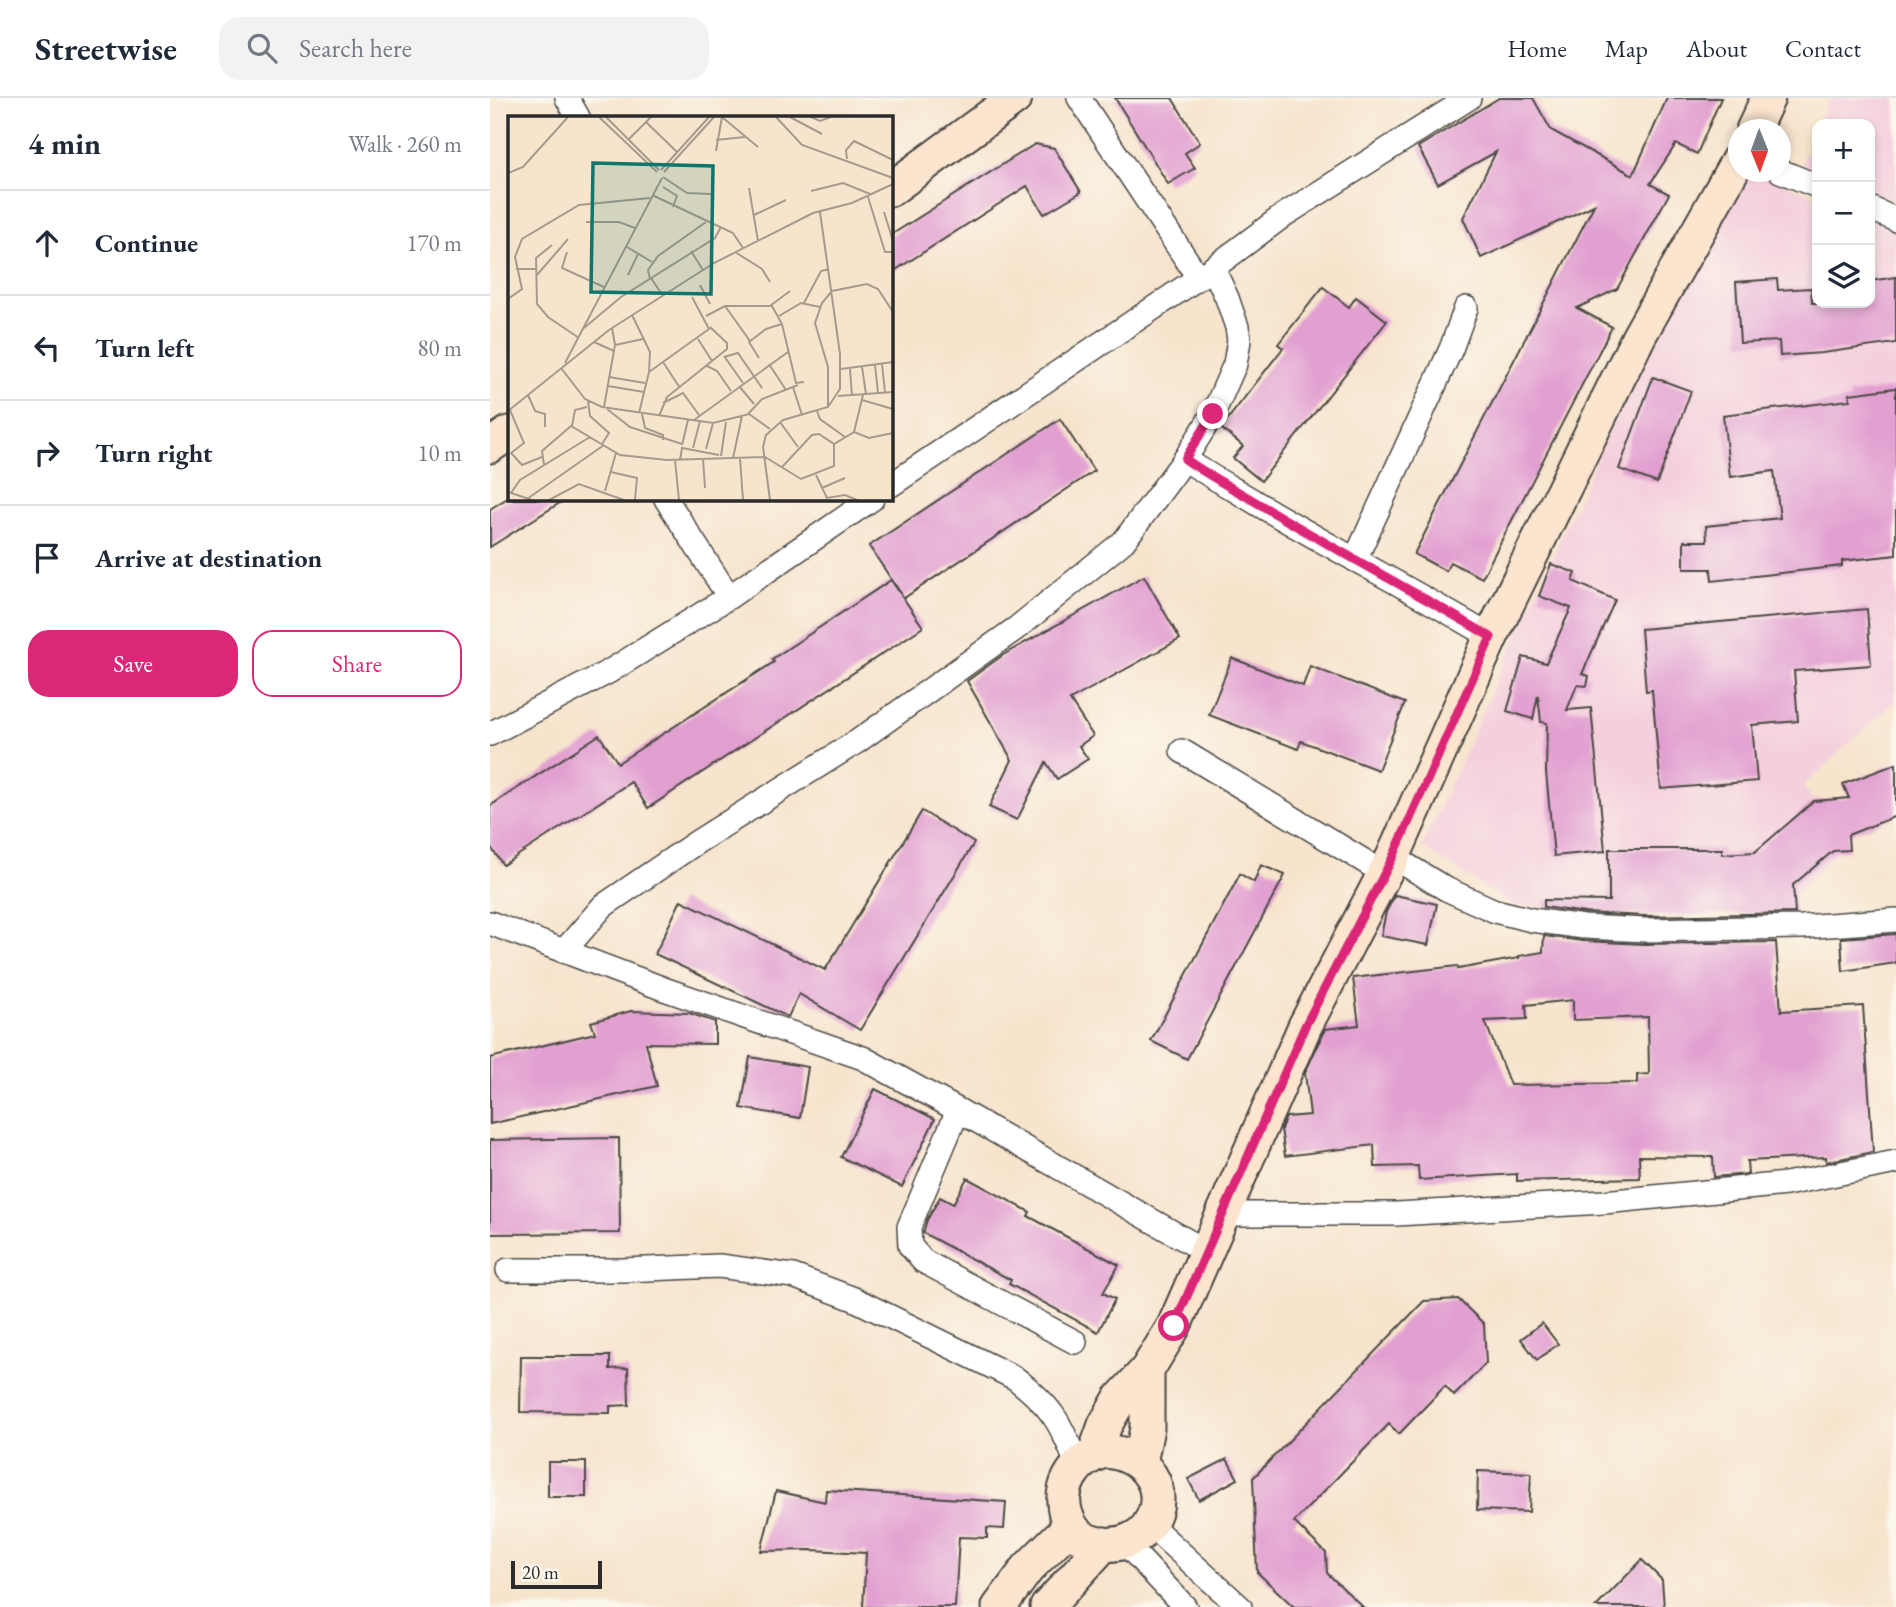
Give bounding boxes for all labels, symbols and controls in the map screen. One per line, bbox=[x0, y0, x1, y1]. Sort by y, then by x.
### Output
search box bbox=[219, 17, 709, 80]
text: Streetwise bbox=[35, 27, 177, 70]
icon: search bbox=[243, 29, 281, 67]
text: Search here bbox=[299, 31, 412, 65]
text: Home bbox=[1507, 33, 1567, 64]
text: Map bbox=[1605, 33, 1648, 64]
text: About bbox=[1686, 33, 1747, 64]
text: Contact bbox=[1785, 33, 1861, 64]
inset map bbox=[508, 116, 892, 500]
north arrow bbox=[1728, 119, 1791, 182]
map controls bbox=[1812, 119, 1875, 308]
button: + bbox=[1812, 119, 1875, 182]
text: 4 min bbox=[28, 124, 101, 163]
text: Walk · 260 m bbox=[348, 129, 462, 159]
button: − bbox=[1812, 182, 1875, 245]
icon: ahead bbox=[28, 224, 66, 262]
text: Continue bbox=[95, 226, 198, 260]
text: 170 m bbox=[406, 228, 462, 258]
button: layers bbox=[1812, 245, 1875, 308]
icon: left bbox=[28, 329, 66, 367]
text: Turn left bbox=[95, 331, 194, 365]
text: 80 m bbox=[417, 333, 462, 363]
route end bbox=[1197, 398, 1228, 429]
icon: right bbox=[28, 434, 66, 472]
text: Turn right bbox=[95, 436, 213, 470]
text: 10 m bbox=[417, 438, 462, 468]
icon: arrive bbox=[28, 539, 66, 577]
text: Arrive at destination bbox=[95, 541, 322, 575]
button: Save bbox=[28, 630, 238, 697]
button: Share bbox=[252, 630, 462, 697]
route start bbox=[1158, 1310, 1189, 1341]
scale bar bbox=[511, 1558, 602, 1590]
text: 20 m bbox=[522, 1560, 559, 1585]

